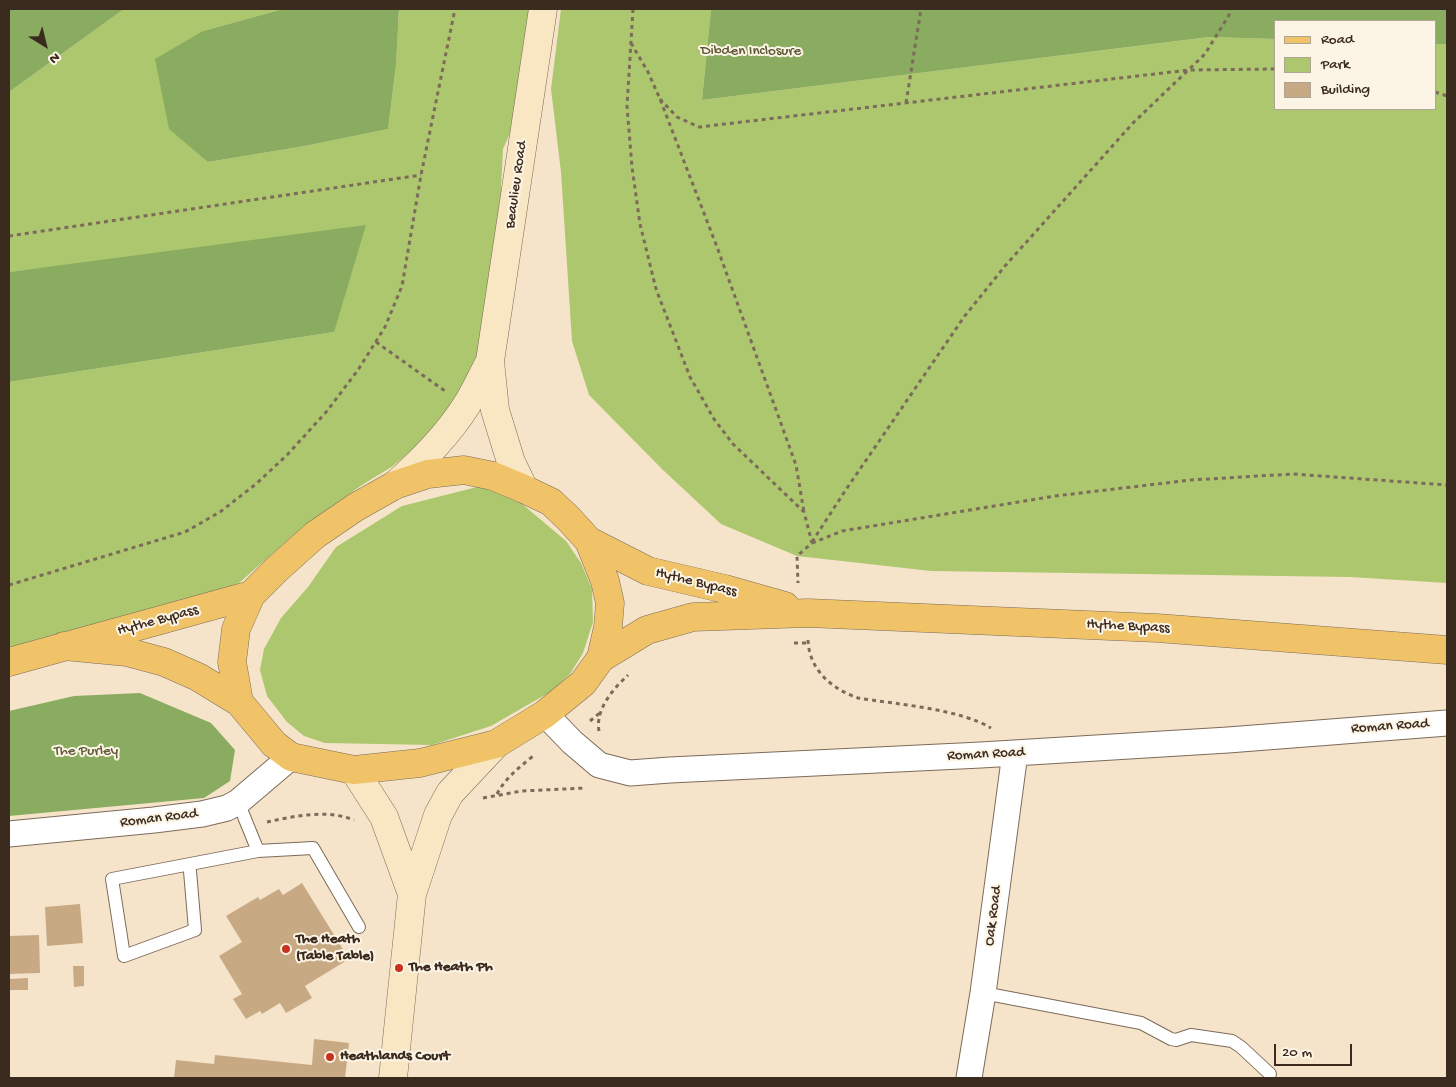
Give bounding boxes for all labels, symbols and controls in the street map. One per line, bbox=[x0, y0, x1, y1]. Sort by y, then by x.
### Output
north arrow bbox=[20, 20, 70, 70]
legend bbox=[1274, 20, 1436, 110]
text: Road bbox=[1321, 31, 1354, 49]
park label: Dibden Inclosure bbox=[701, 43, 801, 61]
text: N bbox=[45, 48, 63, 67]
text: Park bbox=[1321, 56, 1350, 74]
text: Building bbox=[1321, 81, 1370, 99]
street label: Beaulieu Road bbox=[502, 140, 532, 230]
street label: Hythe Bypass bbox=[653, 564, 739, 602]
street label: Hythe Bypass bbox=[115, 602, 201, 640]
street label: Hythe Bypass bbox=[1086, 616, 1170, 638]
street label: Roman Road bbox=[1350, 715, 1430, 739]
park label: The Purley bbox=[54, 743, 118, 761]
street label: Roman Road bbox=[947, 744, 1025, 766]
street label: Roman Road bbox=[119, 805, 199, 833]
street label: Oak Road bbox=[981, 885, 1007, 947]
place label: The Heath (Table Table) bbox=[296, 931, 374, 966]
marker: The Heath (Table Table) bbox=[280, 943, 292, 955]
place label: The Heath Ph bbox=[409, 959, 493, 977]
marker: The Heath Ph bbox=[393, 962, 405, 974]
scale bar bbox=[1276, 1034, 1354, 1066]
text: 20 m bbox=[1282, 1044, 1312, 1062]
place label: Heathlands Court bbox=[340, 1048, 450, 1066]
marker: Heathlands Court bbox=[324, 1051, 336, 1063]

